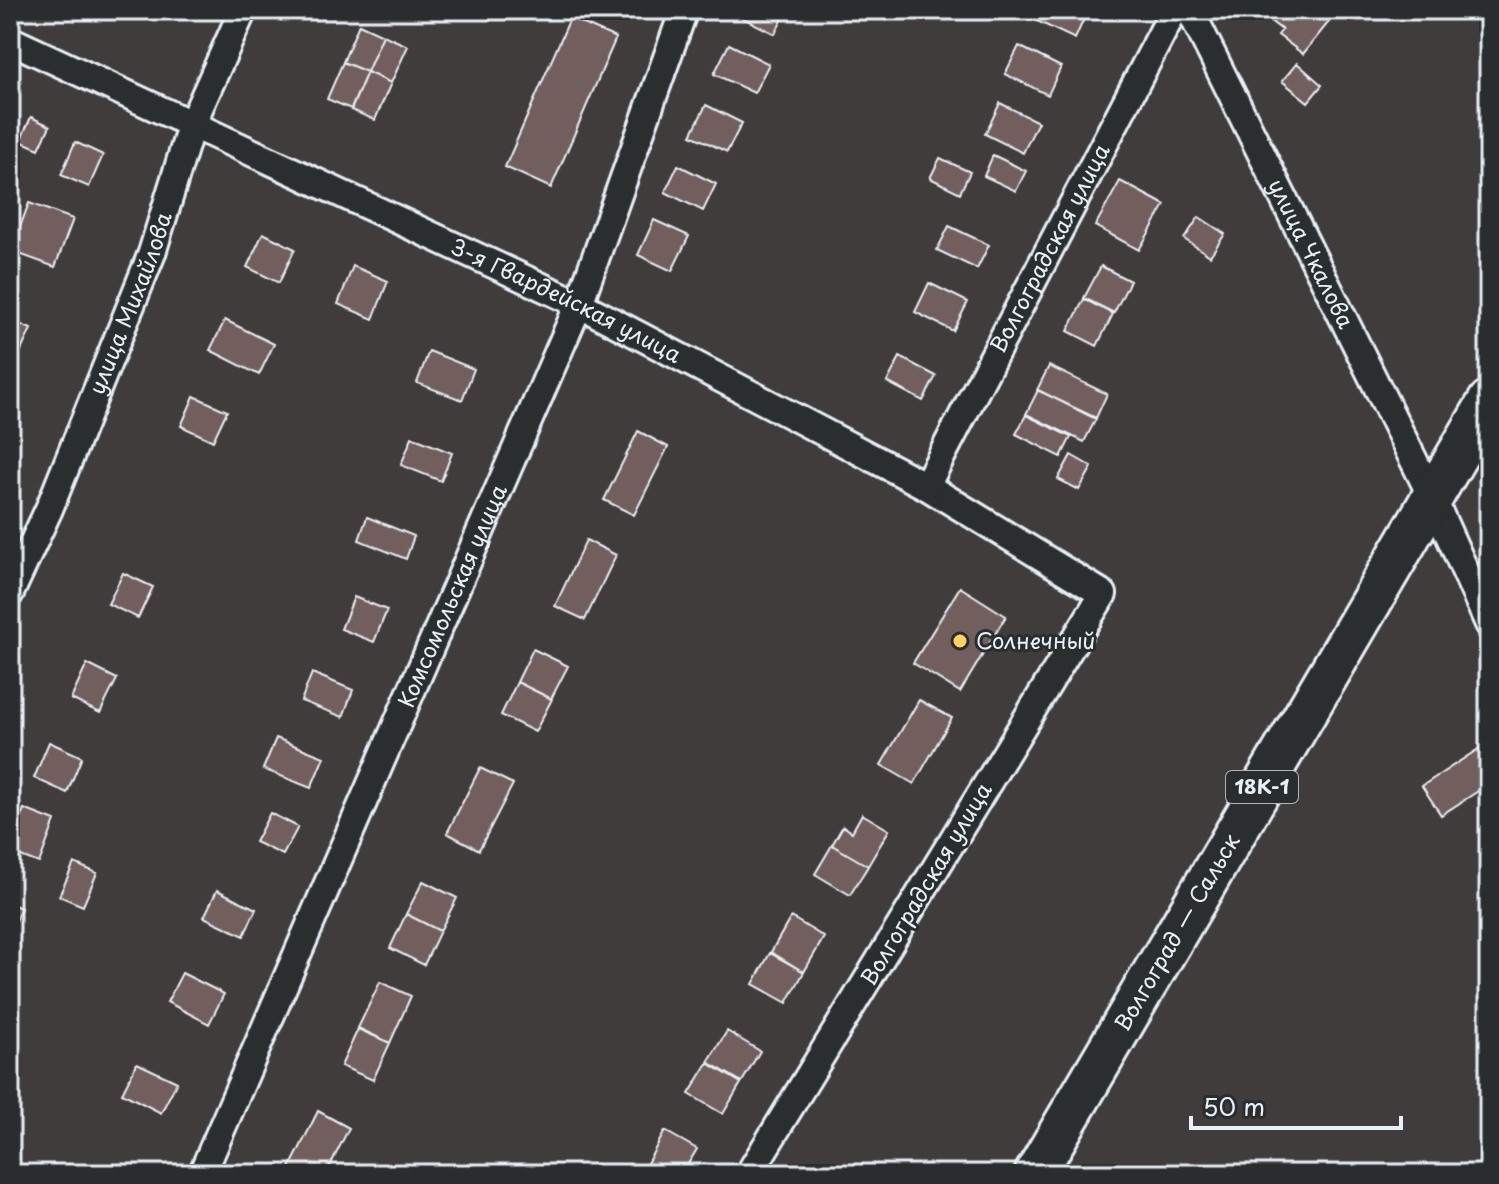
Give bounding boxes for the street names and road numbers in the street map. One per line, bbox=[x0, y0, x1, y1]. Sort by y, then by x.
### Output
street label: Волгоградская улица bbox=[980, 137, 1117, 358]
street label: улица Чкалова bbox=[1261, 172, 1364, 334]
street label: улица Михайлова bbox=[79, 207, 179, 399]
street label: 3-я Гвардейская улица bbox=[446, 229, 688, 370]
street label: Комсомольская улица bbox=[388, 479, 514, 712]
road number: 18К-1 bbox=[1226, 771, 1298, 803]
street label: Волгоградская улица bbox=[851, 775, 999, 991]
street label: Волгоград — Сальск bbox=[1105, 827, 1247, 1036]

